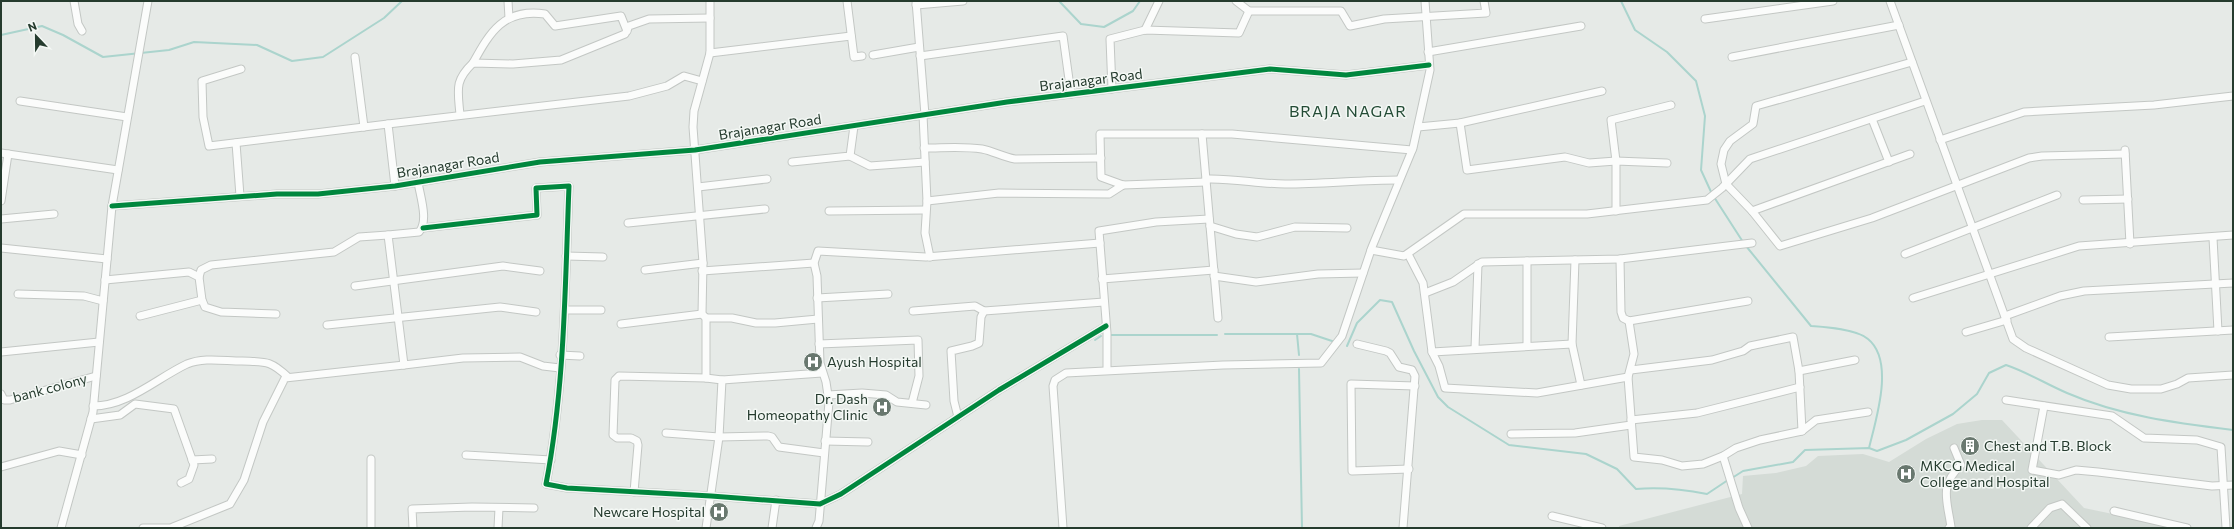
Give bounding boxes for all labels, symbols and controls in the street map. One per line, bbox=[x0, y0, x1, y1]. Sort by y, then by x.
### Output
north arrow bbox=[16, 16, 56, 56]
text: N bbox=[26, 19, 38, 34]
street label: Brajanagar Road bbox=[1038, 65, 1144, 94]
district label: BRAJA NAGAR bbox=[1289, 101, 1407, 120]
street label: Brajanagar Road bbox=[717, 110, 823, 143]
street label: Brajanagar Road bbox=[395, 148, 501, 181]
hospital icon: Ayush Hospital bbox=[802, 351, 824, 373]
place label: Ayush Hospital bbox=[827, 353, 922, 370]
street label: bank colony bbox=[11, 369, 89, 406]
place label: Dr. Dash Homeopathy Clinic bbox=[747, 390, 868, 423]
hospital icon: Dr. Dash Homeopathy Clinic bbox=[871, 396, 893, 418]
building icon: Chest and T.B. Block bbox=[1959, 435, 1981, 457]
place label: Chest and T.B. Block bbox=[1984, 437, 2112, 454]
place label: MKCG Medical College and Hospital bbox=[1920, 457, 2050, 490]
hospital icon: MKCG Medical College and Hospital bbox=[1895, 463, 1917, 485]
hospital icon: Newcare Hospital bbox=[708, 501, 730, 523]
place label: Newcare Hospital bbox=[593, 503, 705, 520]

